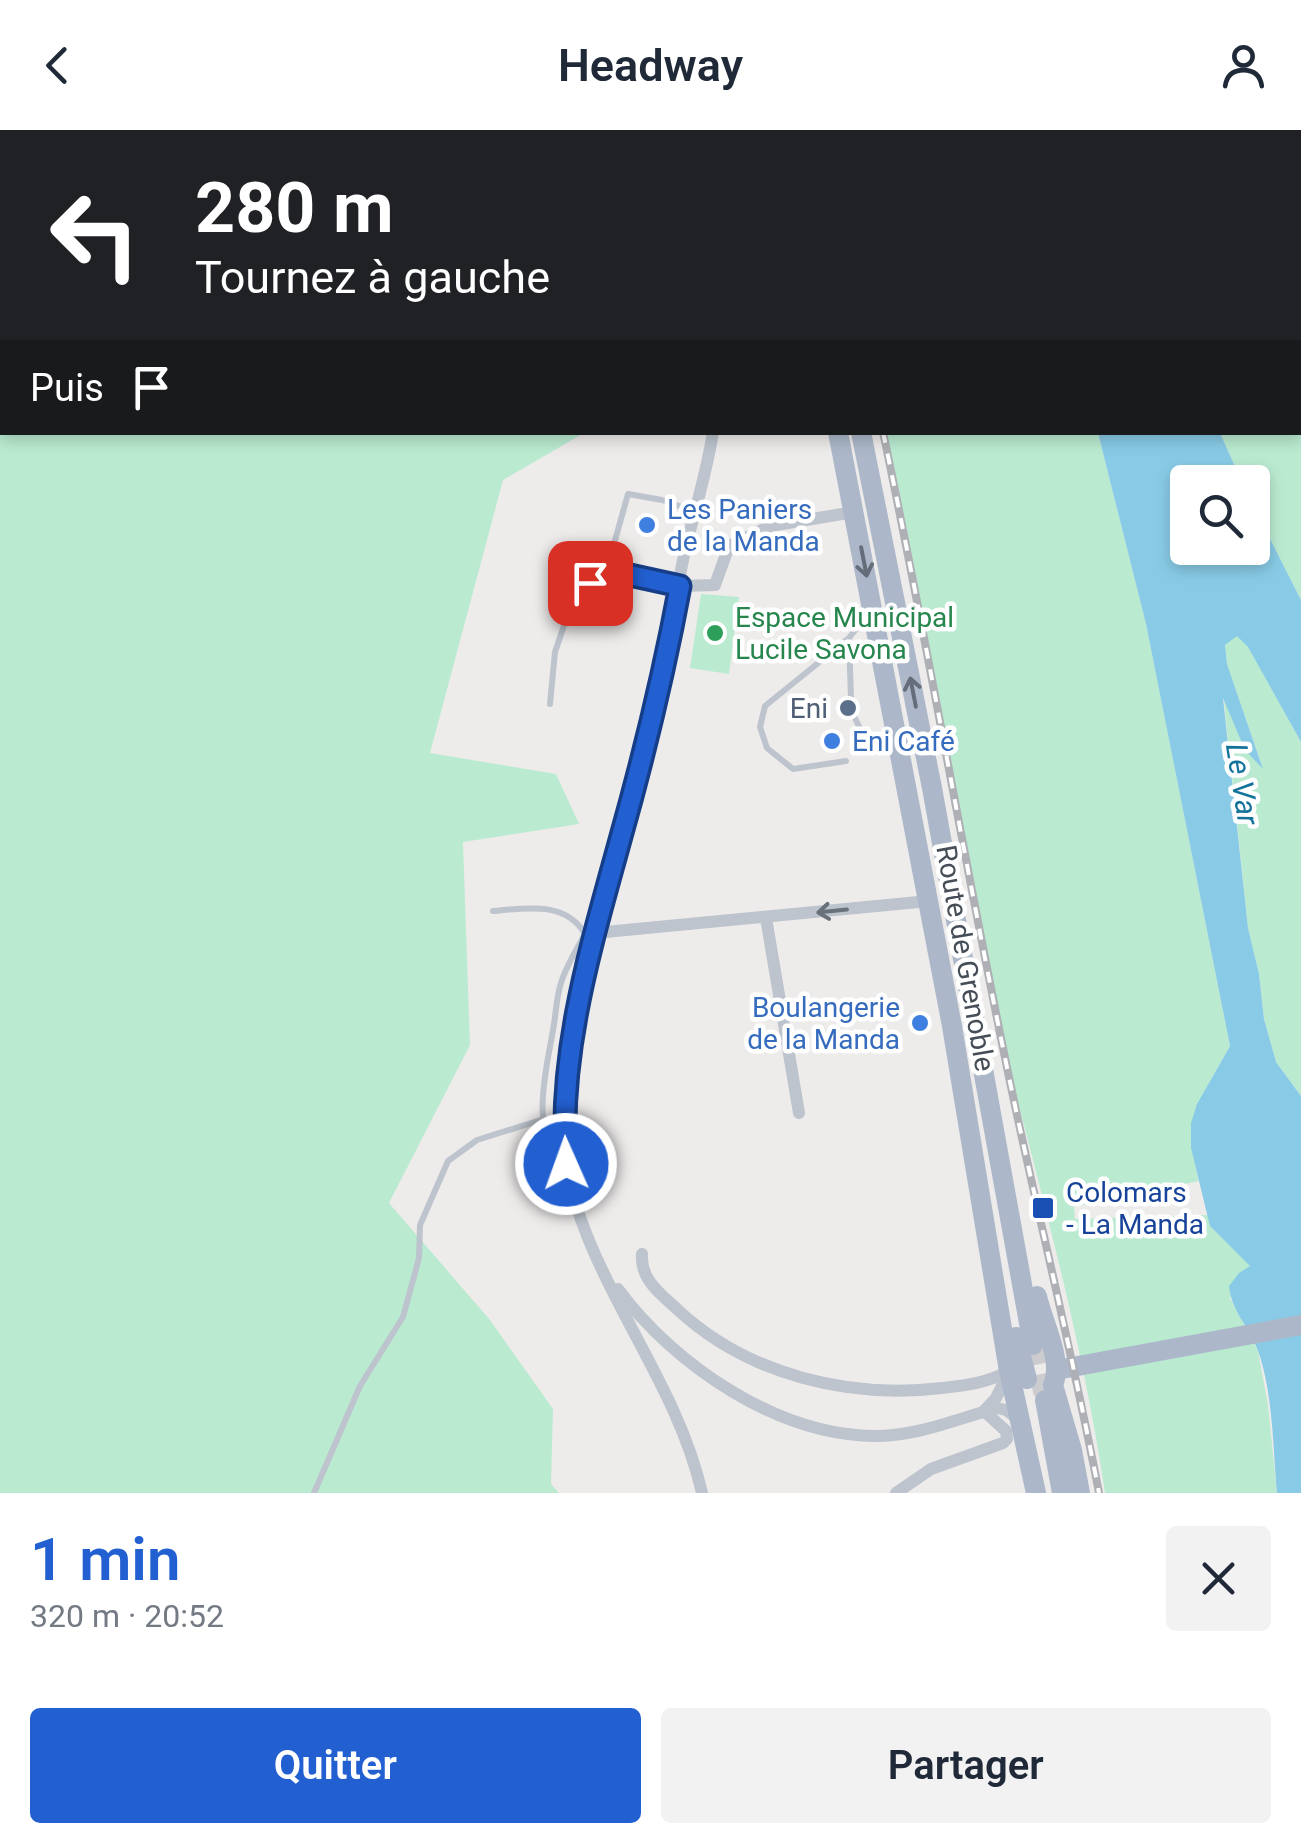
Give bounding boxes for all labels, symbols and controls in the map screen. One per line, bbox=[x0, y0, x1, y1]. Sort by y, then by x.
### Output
icon: back bbox=[30, 38, 85, 93]
icon: person bbox=[1216, 38, 1271, 93]
text: Headway bbox=[558, 39, 743, 92]
text: 280 m bbox=[195, 167, 394, 249]
icon: left bbox=[30, 170, 160, 300]
text: Tournez à gauche bbox=[195, 251, 550, 304]
icon: arrive bbox=[124, 360, 179, 415]
text: Puis bbox=[30, 366, 104, 410]
map controls bbox=[1170, 465, 1270, 565]
button: search bbox=[1170, 465, 1270, 565]
place label: Les Paniers de la Manda bbox=[667, 493, 820, 558]
marker: Les Paniers de la Manda bbox=[636, 514, 658, 536]
pin bbox=[548, 541, 633, 626]
one-way arrow bbox=[855, 546, 874, 578]
icon: arrive bbox=[563, 556, 618, 611]
place label: Espace Municipal Lucile Savona bbox=[735, 601, 954, 666]
marker: Espace Municipal Lucile Savona bbox=[704, 622, 726, 644]
one-way arrow bbox=[902, 677, 921, 709]
place label: Eni bbox=[790, 692, 828, 725]
marker: Eni bbox=[837, 697, 859, 719]
place label: Eni Café bbox=[852, 725, 955, 758]
marker: Eni Café bbox=[821, 730, 843, 752]
water label: Le Var bbox=[1219, 741, 1266, 828]
street label: Route de Grenoble bbox=[929, 842, 1002, 1074]
one-way arrow bbox=[816, 902, 848, 921]
place label: Boulangerie de la Manda bbox=[747, 991, 900, 1056]
marker: Boulangerie de la Manda bbox=[909, 1012, 931, 1034]
position arrow bbox=[514, 1112, 618, 1216]
place label: Colomars - La Manda bbox=[1066, 1176, 1204, 1241]
marker: Colomars - La Manda bbox=[1030, 1195, 1056, 1221]
text: 1 min bbox=[30, 1524, 180, 1595]
button: close bbox=[1166, 1526, 1271, 1631]
text: 320 m · 20:52 bbox=[30, 1597, 224, 1635]
button: Quitter bbox=[30, 1708, 641, 1823]
button: Partager bbox=[661, 1708, 1271, 1823]

